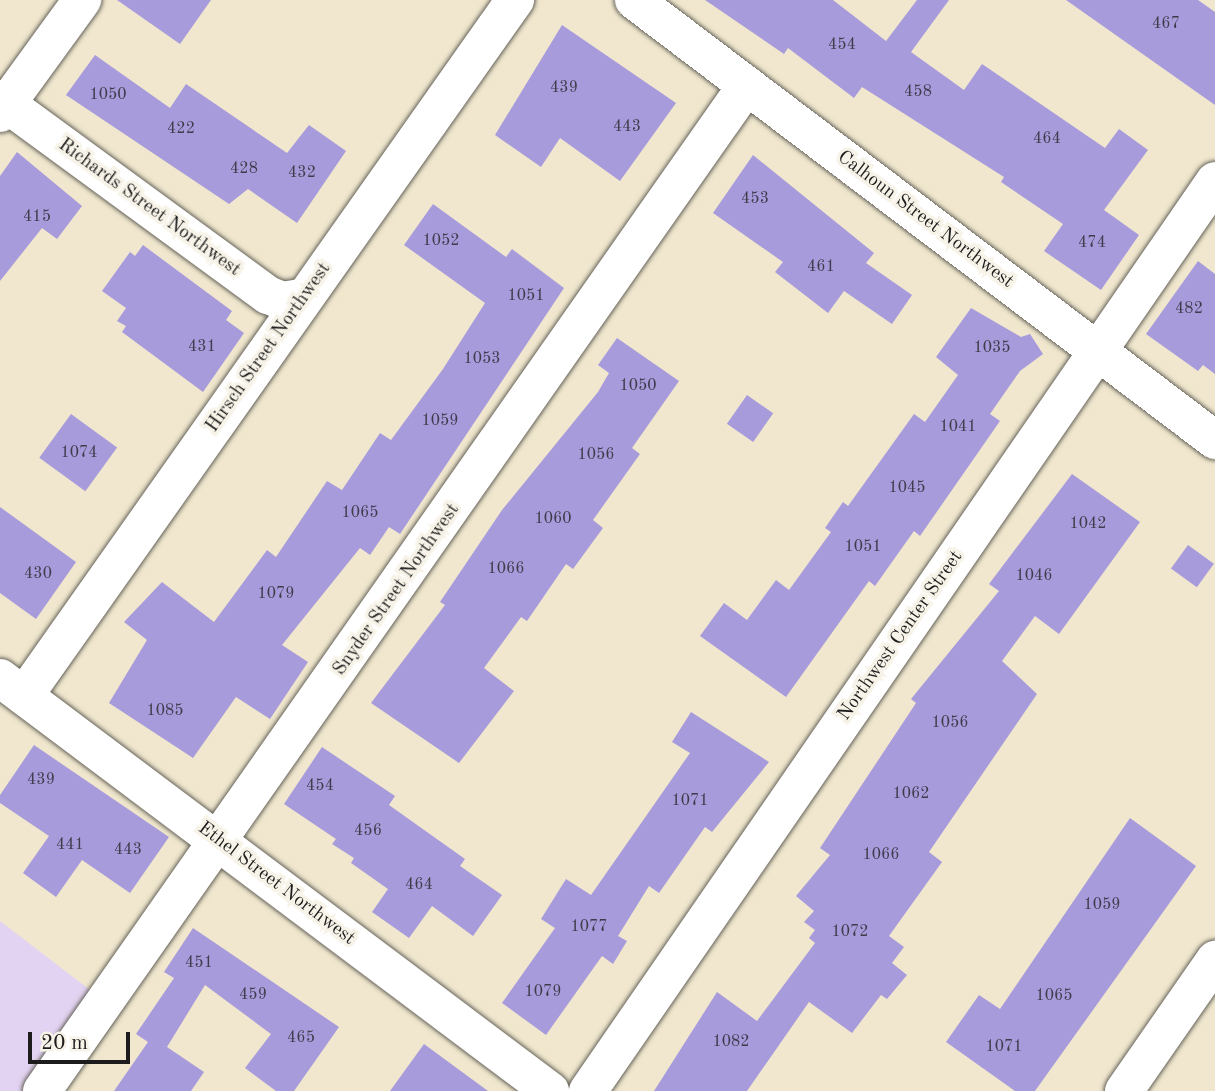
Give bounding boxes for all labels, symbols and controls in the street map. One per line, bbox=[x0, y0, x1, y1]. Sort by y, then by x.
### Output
house number: 467 bbox=[1152, 14, 1180, 34]
house number: 454 bbox=[828, 35, 856, 55]
house number: 439 bbox=[550, 78, 578, 98]
house number: 458 bbox=[904, 82, 932, 102]
house number: 1050 bbox=[89, 85, 127, 105]
house number: 443 bbox=[613, 117, 641, 137]
house number: 422 bbox=[167, 119, 195, 139]
house number: 464 bbox=[1033, 129, 1061, 149]
street label: Richards Street Northwest bbox=[53, 134, 245, 282]
street label: Calhoun Street Northwest bbox=[832, 146, 1018, 294]
house number: 428 bbox=[230, 159, 258, 179]
house number: 432 bbox=[288, 163, 316, 183]
house number: 453 bbox=[741, 189, 769, 209]
house number: 415 bbox=[23, 207, 51, 227]
house number: 1052 bbox=[422, 231, 460, 251]
house number: 474 bbox=[1078, 233, 1106, 253]
house number: 461 bbox=[807, 257, 835, 277]
street label: Hirsch Street Northwest bbox=[202, 259, 336, 437]
house number: 1051 bbox=[507, 286, 545, 306]
house number: 482 bbox=[1175, 299, 1203, 319]
house number: 431 bbox=[188, 337, 216, 357]
house number: 1035 bbox=[973, 338, 1011, 358]
house number: 1053 bbox=[463, 349, 501, 369]
house number: 1050 bbox=[619, 376, 657, 396]
house number: 1059 bbox=[421, 411, 459, 431]
house number: 1041 bbox=[939, 417, 977, 437]
house number: 1074 bbox=[60, 443, 98, 463]
house number: 1056 bbox=[577, 445, 615, 465]
house number: 1045 bbox=[888, 478, 926, 498]
street label: Snyder Street Northwest bbox=[329, 500, 465, 680]
house number: 1065 bbox=[341, 503, 379, 523]
house number: 1060 bbox=[534, 509, 572, 529]
house number: 1042 bbox=[1069, 514, 1107, 534]
house number: 1051 bbox=[844, 537, 882, 557]
street label: Northwest Center Street bbox=[834, 547, 968, 725]
house number: 1066 bbox=[487, 559, 525, 579]
house number: 430 bbox=[24, 564, 52, 584]
house number: 1046 bbox=[1015, 566, 1053, 586]
house number: 1079 bbox=[257, 584, 295, 604]
house number: 1085 bbox=[146, 701, 184, 721]
house number: 1056 bbox=[931, 713, 969, 733]
house number: 439 bbox=[27, 770, 55, 790]
house number: 454 bbox=[306, 776, 334, 796]
house number: 1062 bbox=[892, 784, 930, 804]
house number: 1071 bbox=[671, 791, 709, 811]
street label: Ethel Street Northwest bbox=[193, 817, 359, 951]
house number: 456 bbox=[354, 821, 382, 841]
house number: 441 bbox=[56, 835, 84, 855]
house number: 443 bbox=[114, 840, 142, 860]
house number: 1066 bbox=[862, 845, 900, 865]
house number: 464 bbox=[405, 875, 433, 895]
house number: 1059 bbox=[1083, 895, 1121, 915]
house number: 1077 bbox=[570, 917, 608, 937]
house number: 1072 bbox=[831, 922, 869, 942]
house number: 451 bbox=[185, 953, 213, 973]
house number: 1079 bbox=[524, 982, 562, 1002]
house number: 459 bbox=[239, 985, 267, 1005]
house number: 1065 bbox=[1035, 986, 1073, 1006]
scale bar bbox=[32, 1018, 133, 1062]
house number: 465 bbox=[287, 1028, 315, 1048]
house number: 1082 bbox=[712, 1032, 750, 1052]
text: 20 m bbox=[41, 1033, 88, 1054]
house number: 1071 bbox=[985, 1037, 1023, 1057]

